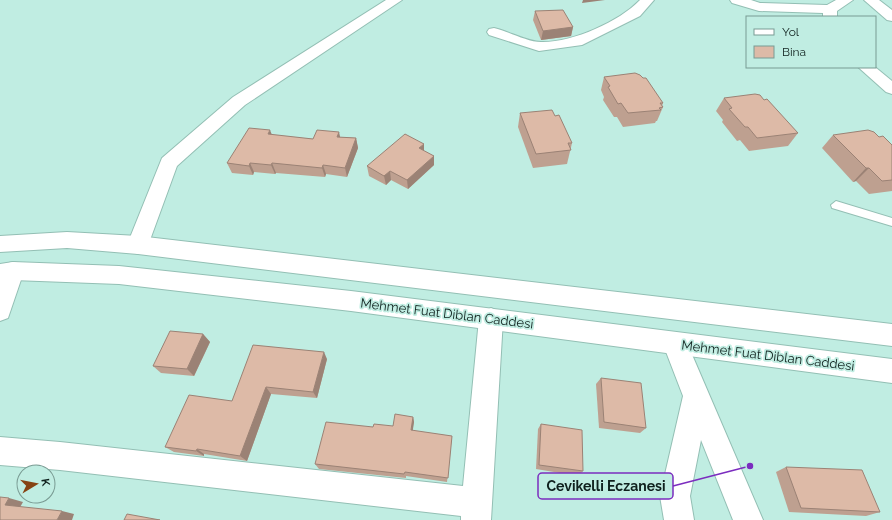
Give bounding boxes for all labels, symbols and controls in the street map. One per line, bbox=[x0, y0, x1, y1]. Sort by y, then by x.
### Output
legend bbox=[746, 16, 876, 68]
text: Yol bbox=[782, 25, 800, 39]
text: Bina bbox=[782, 45, 806, 59]
street label: Mehmet Fuat Diblan Caddesi bbox=[360, 295, 534, 332]
street label: Mehmet Fuat Diblan Caddesi bbox=[681, 337, 855, 374]
north arrow bbox=[16, 464, 56, 504]
callout: Cevikelli Eczanesi bbox=[538, 473, 673, 499]
text: K bbox=[38, 478, 53, 488]
text: Cevikelli Eczanesi bbox=[546, 478, 666, 494]

